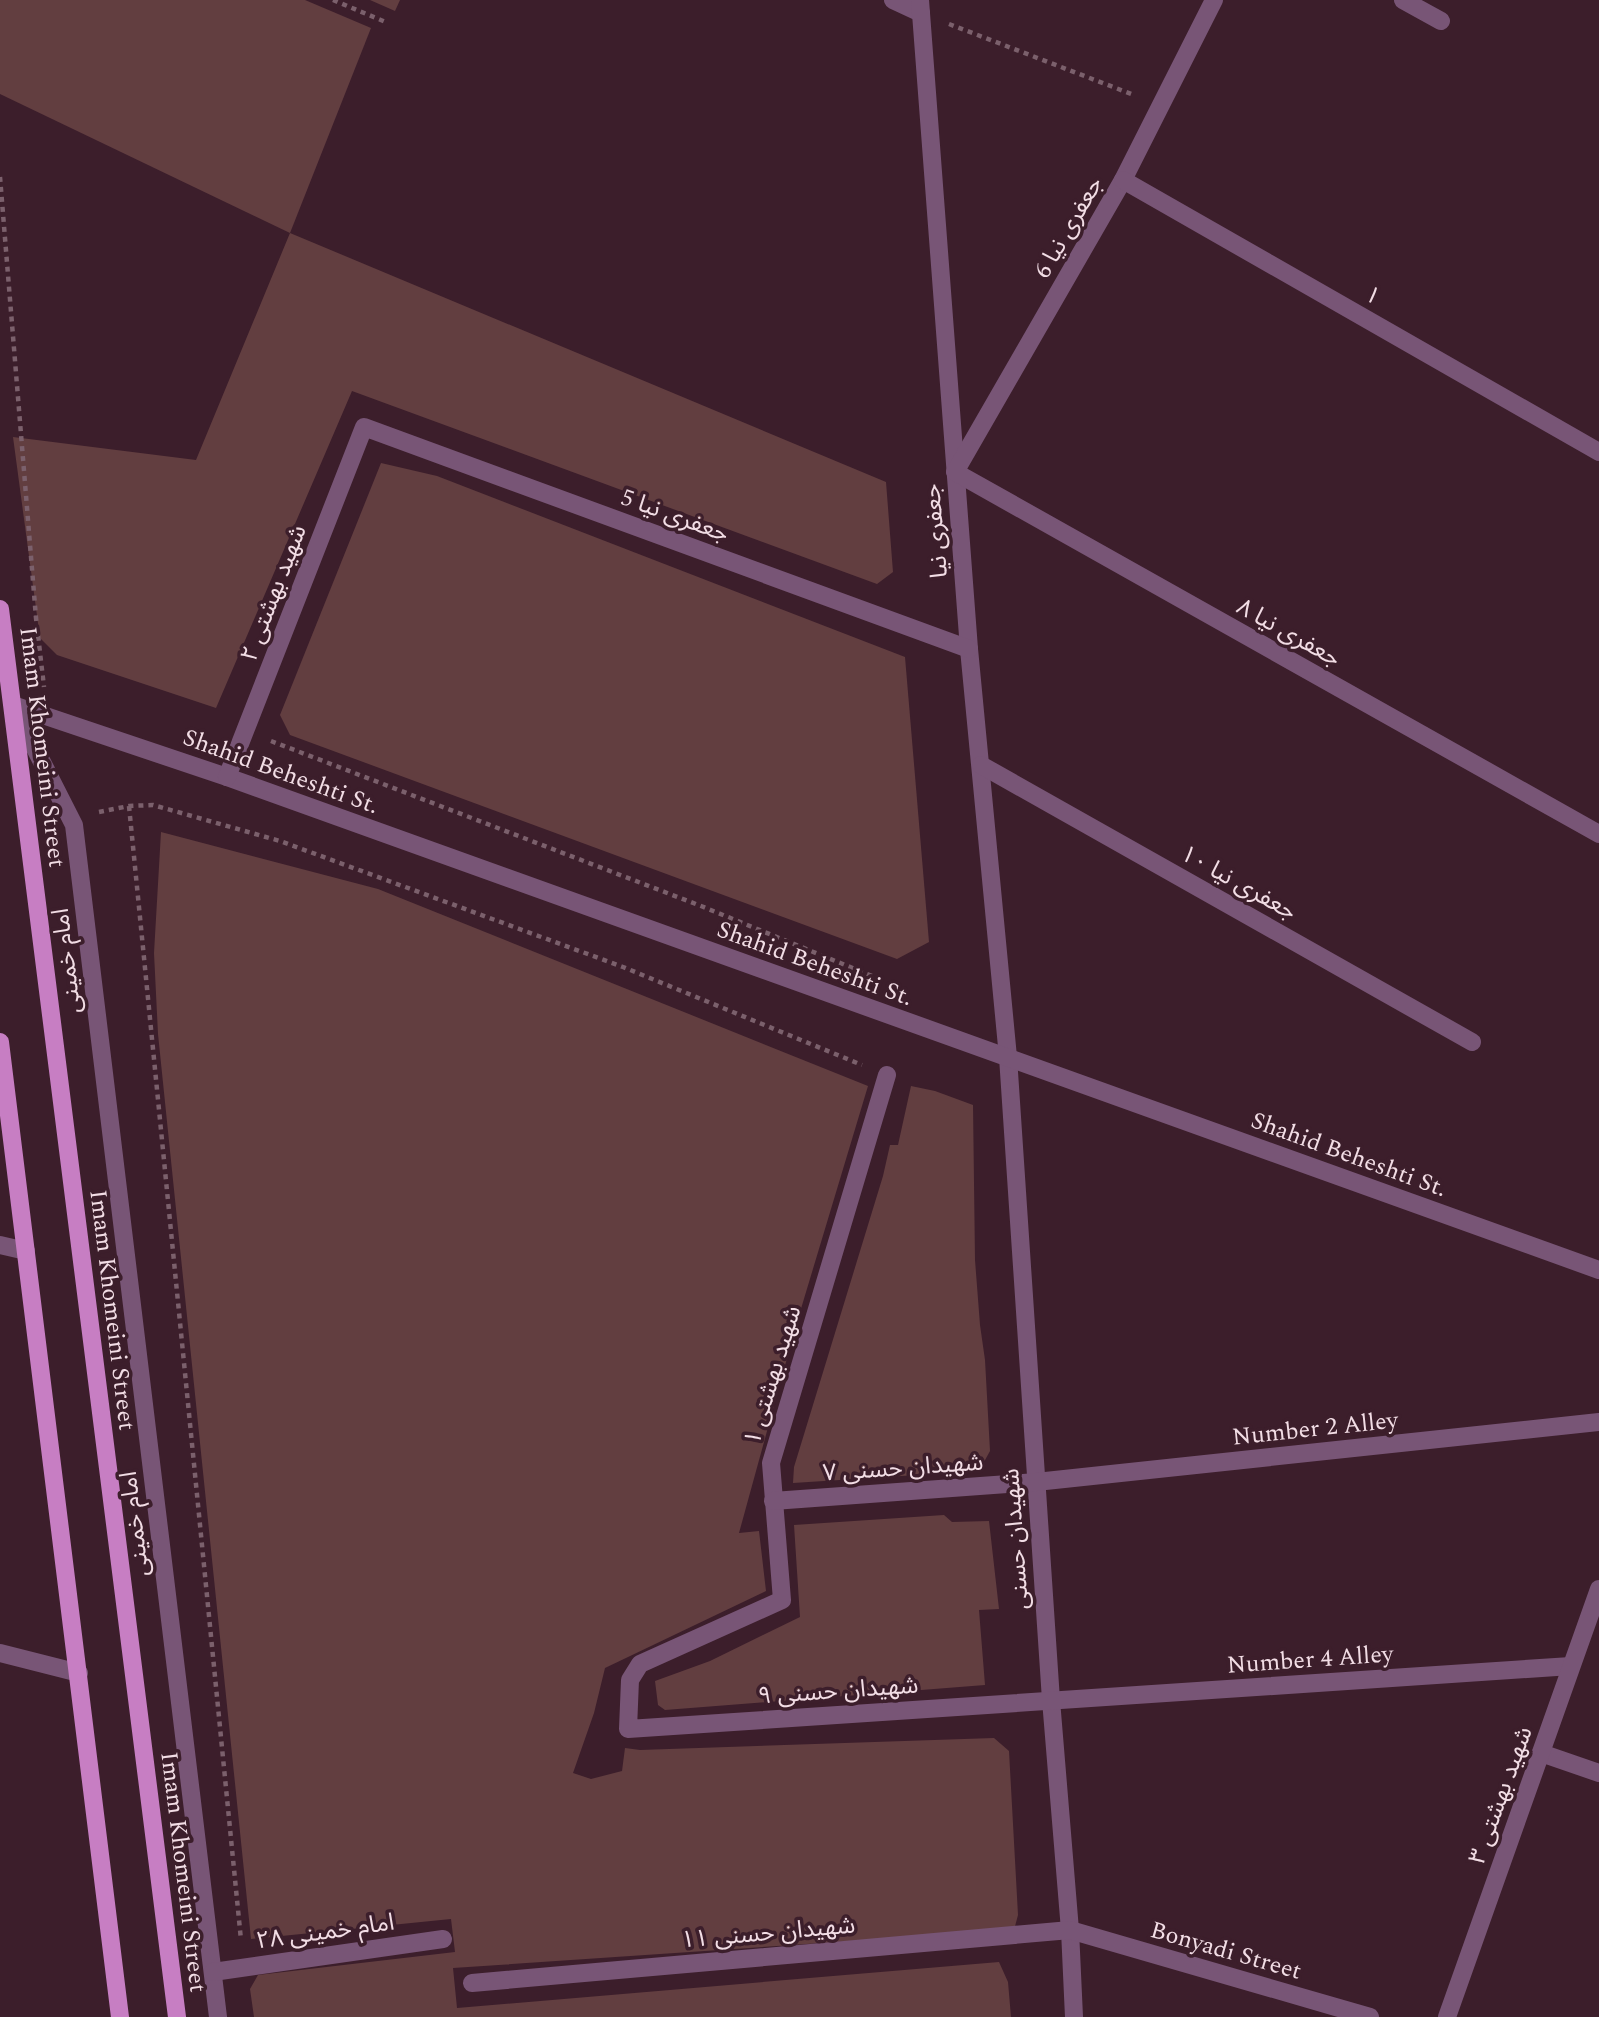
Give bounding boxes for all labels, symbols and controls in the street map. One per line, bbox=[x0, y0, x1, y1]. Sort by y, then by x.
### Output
street label: جعفری نیا 6 bbox=[1025, 170, 1113, 285]
street label: ۱ bbox=[1358, 277, 1387, 315]
street label: جعفری نیا 5 bbox=[616, 480, 734, 552]
street label: جعفری نیا bbox=[914, 482, 958, 580]
street label: شهید بهشتی ۲ bbox=[231, 520, 317, 667]
street label: جعفری نیا ۸ bbox=[1230, 589, 1347, 676]
street label: Imam Khomeini Street bbox=[9, 625, 75, 869]
street label: Shahid Beheshti St. bbox=[178, 720, 384, 824]
street label: جعفری نیا ۱۰ bbox=[1174, 836, 1303, 930]
street label: امام خمینی bbox=[43, 906, 91, 1016]
street label: Shahid Beheshti St. bbox=[712, 912, 918, 1016]
street label: Shahid Beheshti St. bbox=[1246, 1103, 1452, 1207]
street label: Imam Khomeini Street bbox=[79, 1188, 145, 1432]
street label: شهید بهشتی ۱ bbox=[735, 1301, 811, 1449]
street label: Number 2 Alley bbox=[1230, 1402, 1401, 1456]
street label: شهیدان حسنی ۷ bbox=[821, 1444, 985, 1492]
street label: شهیدان حسنی bbox=[993, 1467, 1039, 1611]
street label: امام خمینی bbox=[111, 1469, 159, 1579]
street label: Number 4 Alley bbox=[1226, 1636, 1396, 1684]
street label: شهیدان حسنی ۹ bbox=[756, 1667, 920, 1715]
street label: شهید بهشتی ۳ bbox=[1459, 1721, 1542, 1869]
street label: Imam Khomeini Street bbox=[150, 1750, 216, 1994]
street label: امام خمینی ۲۸ bbox=[254, 1904, 397, 1960]
street label: شهیدان حسنی ۱۱ bbox=[679, 1907, 857, 1959]
street label: Bonyadi Street bbox=[1146, 1912, 1306, 1990]

